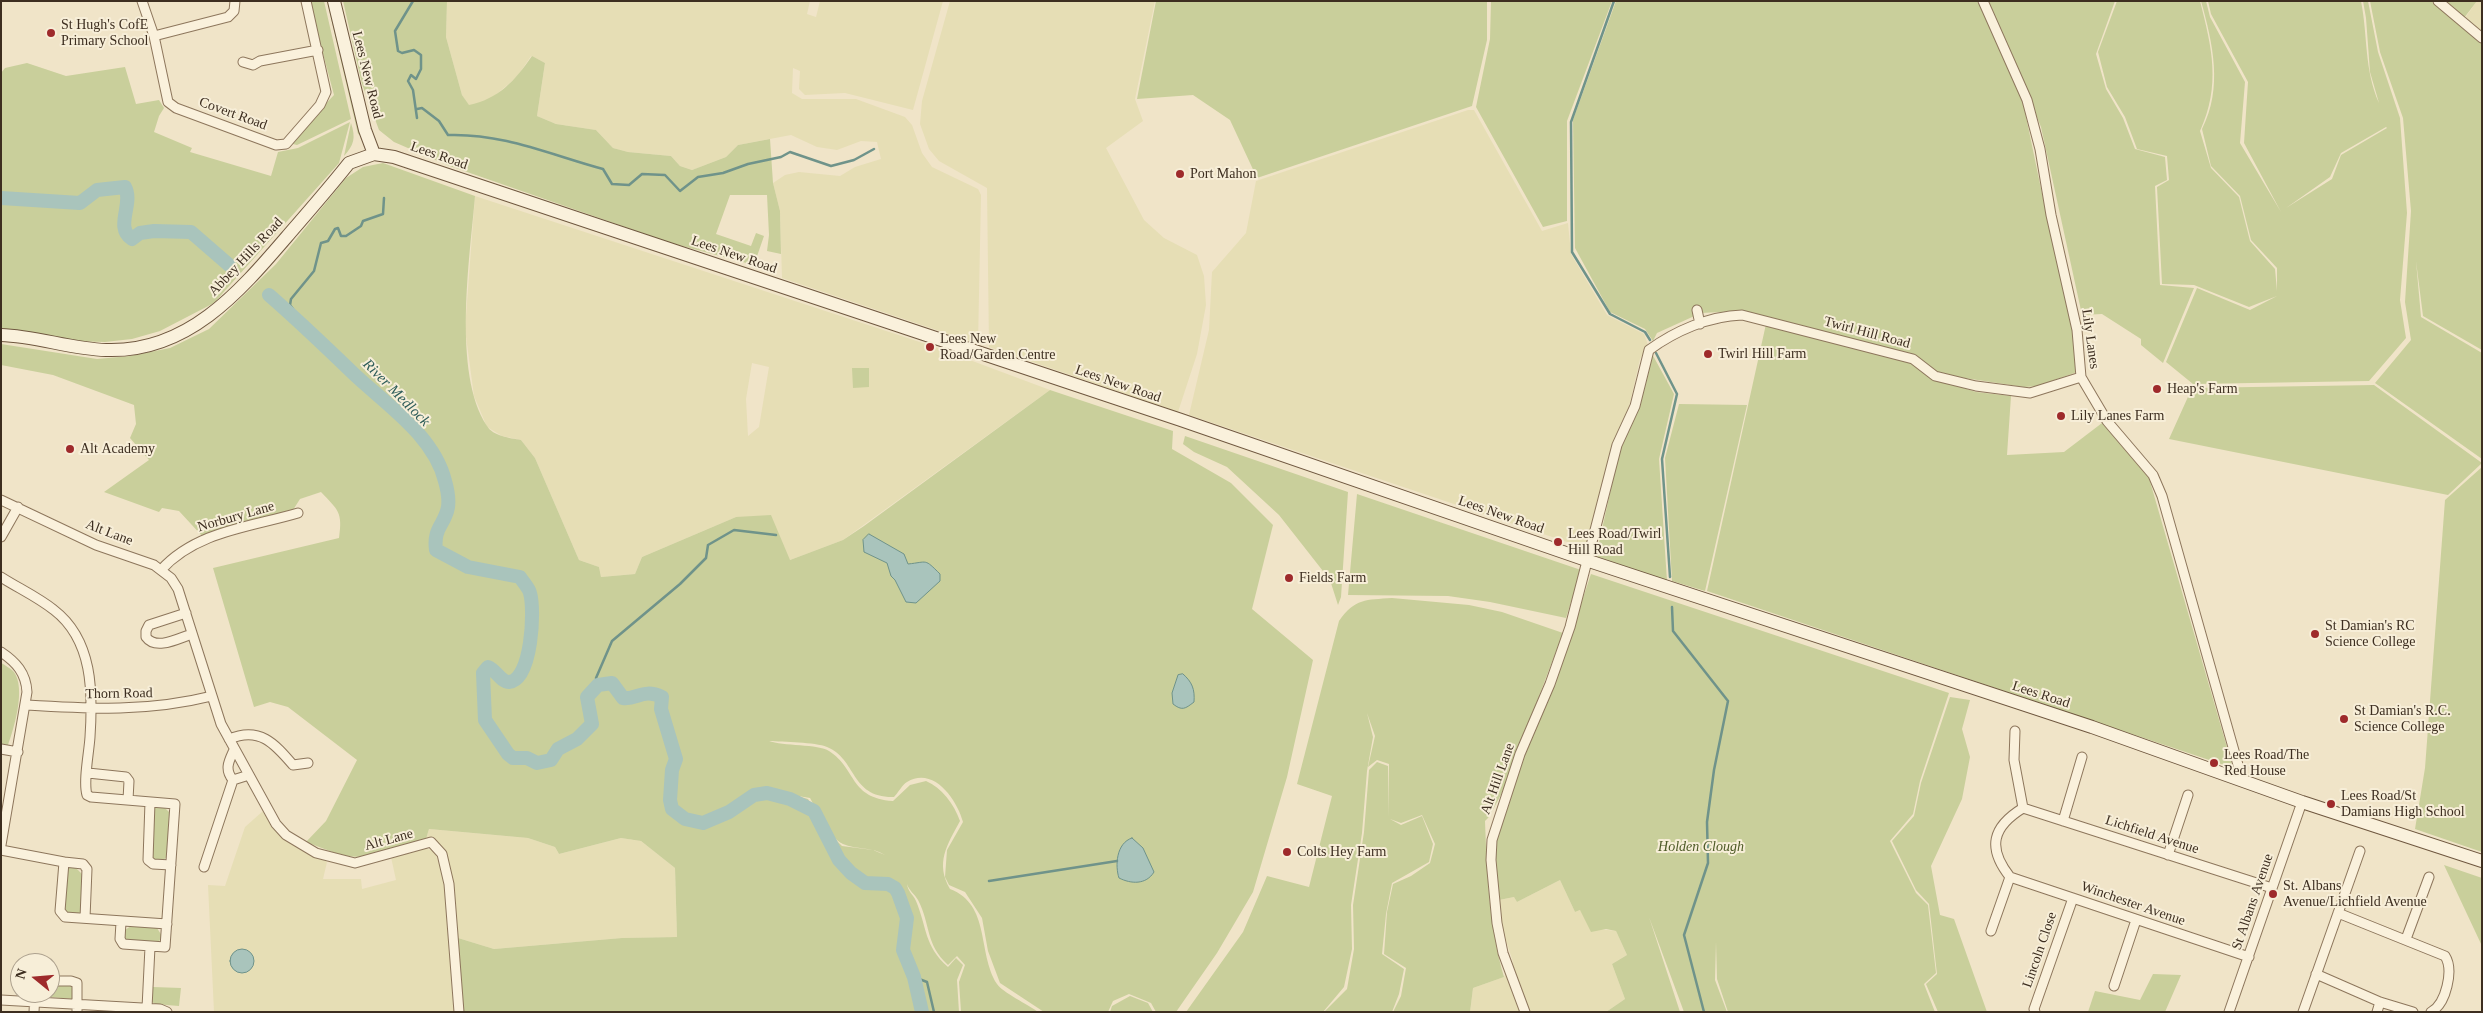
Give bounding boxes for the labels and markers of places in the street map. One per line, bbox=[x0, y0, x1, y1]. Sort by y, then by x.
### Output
place label: St Hugh's CofE Primary School bbox=[61, 17, 148, 49]
marker: St Hugh's CofE Primary School bbox=[45, 27, 57, 39]
place label: Port Mahon bbox=[1190, 166, 1256, 182]
marker: Port Mahon bbox=[1174, 168, 1186, 180]
place label: Lees New Road/Garden Centre bbox=[940, 331, 1055, 364]
marker: Lees New Road/Garden Centre bbox=[924, 341, 936, 353]
place label: Twirl Hill Farm bbox=[1718, 346, 1806, 362]
marker: Twirl Hill Farm bbox=[1702, 348, 1714, 360]
place label: Heap's Farm bbox=[2167, 381, 2238, 397]
marker: Heap's Farm bbox=[2151, 383, 2163, 395]
place label: Lily Lanes Farm bbox=[2071, 408, 2164, 424]
marker: Lily Lanes Farm bbox=[2055, 410, 2067, 422]
place label: Alt Academy bbox=[80, 441, 155, 457]
marker: Alt Academy bbox=[64, 443, 76, 455]
place label: Lees Road/Twirl Hill Road bbox=[1568, 526, 1661, 558]
marker: Lees Road/Twirl Hill Road bbox=[1552, 536, 1564, 548]
place label: Fields Farm bbox=[1299, 570, 1366, 586]
marker: Fields Farm bbox=[1283, 572, 1295, 584]
place label: St Damian's RC Science College bbox=[2325, 618, 2416, 650]
marker: St Damian's RC Science College bbox=[2309, 628, 2321, 640]
place label: St Damian's R.C. Science College bbox=[2354, 703, 2451, 736]
marker: St Damian's R.C. Science College bbox=[2338, 713, 2350, 725]
place label: Lees Road/The Red House bbox=[2224, 747, 2309, 780]
marker: Lees Road/The Red House bbox=[2208, 757, 2220, 769]
place label: Lees Road/St Damians High School bbox=[2341, 788, 2465, 820]
marker: Lees Road/St Damians High School bbox=[2325, 798, 2337, 810]
place label: Colts Hey Farm bbox=[1297, 844, 1386, 860]
marker: Colts Hey Farm bbox=[1281, 846, 1293, 858]
place label: St. Albans Avenue/Lichfield Avenue bbox=[2283, 878, 2427, 910]
marker: St. Albans Avenue/Lichfield Avenue bbox=[2267, 888, 2279, 900]

